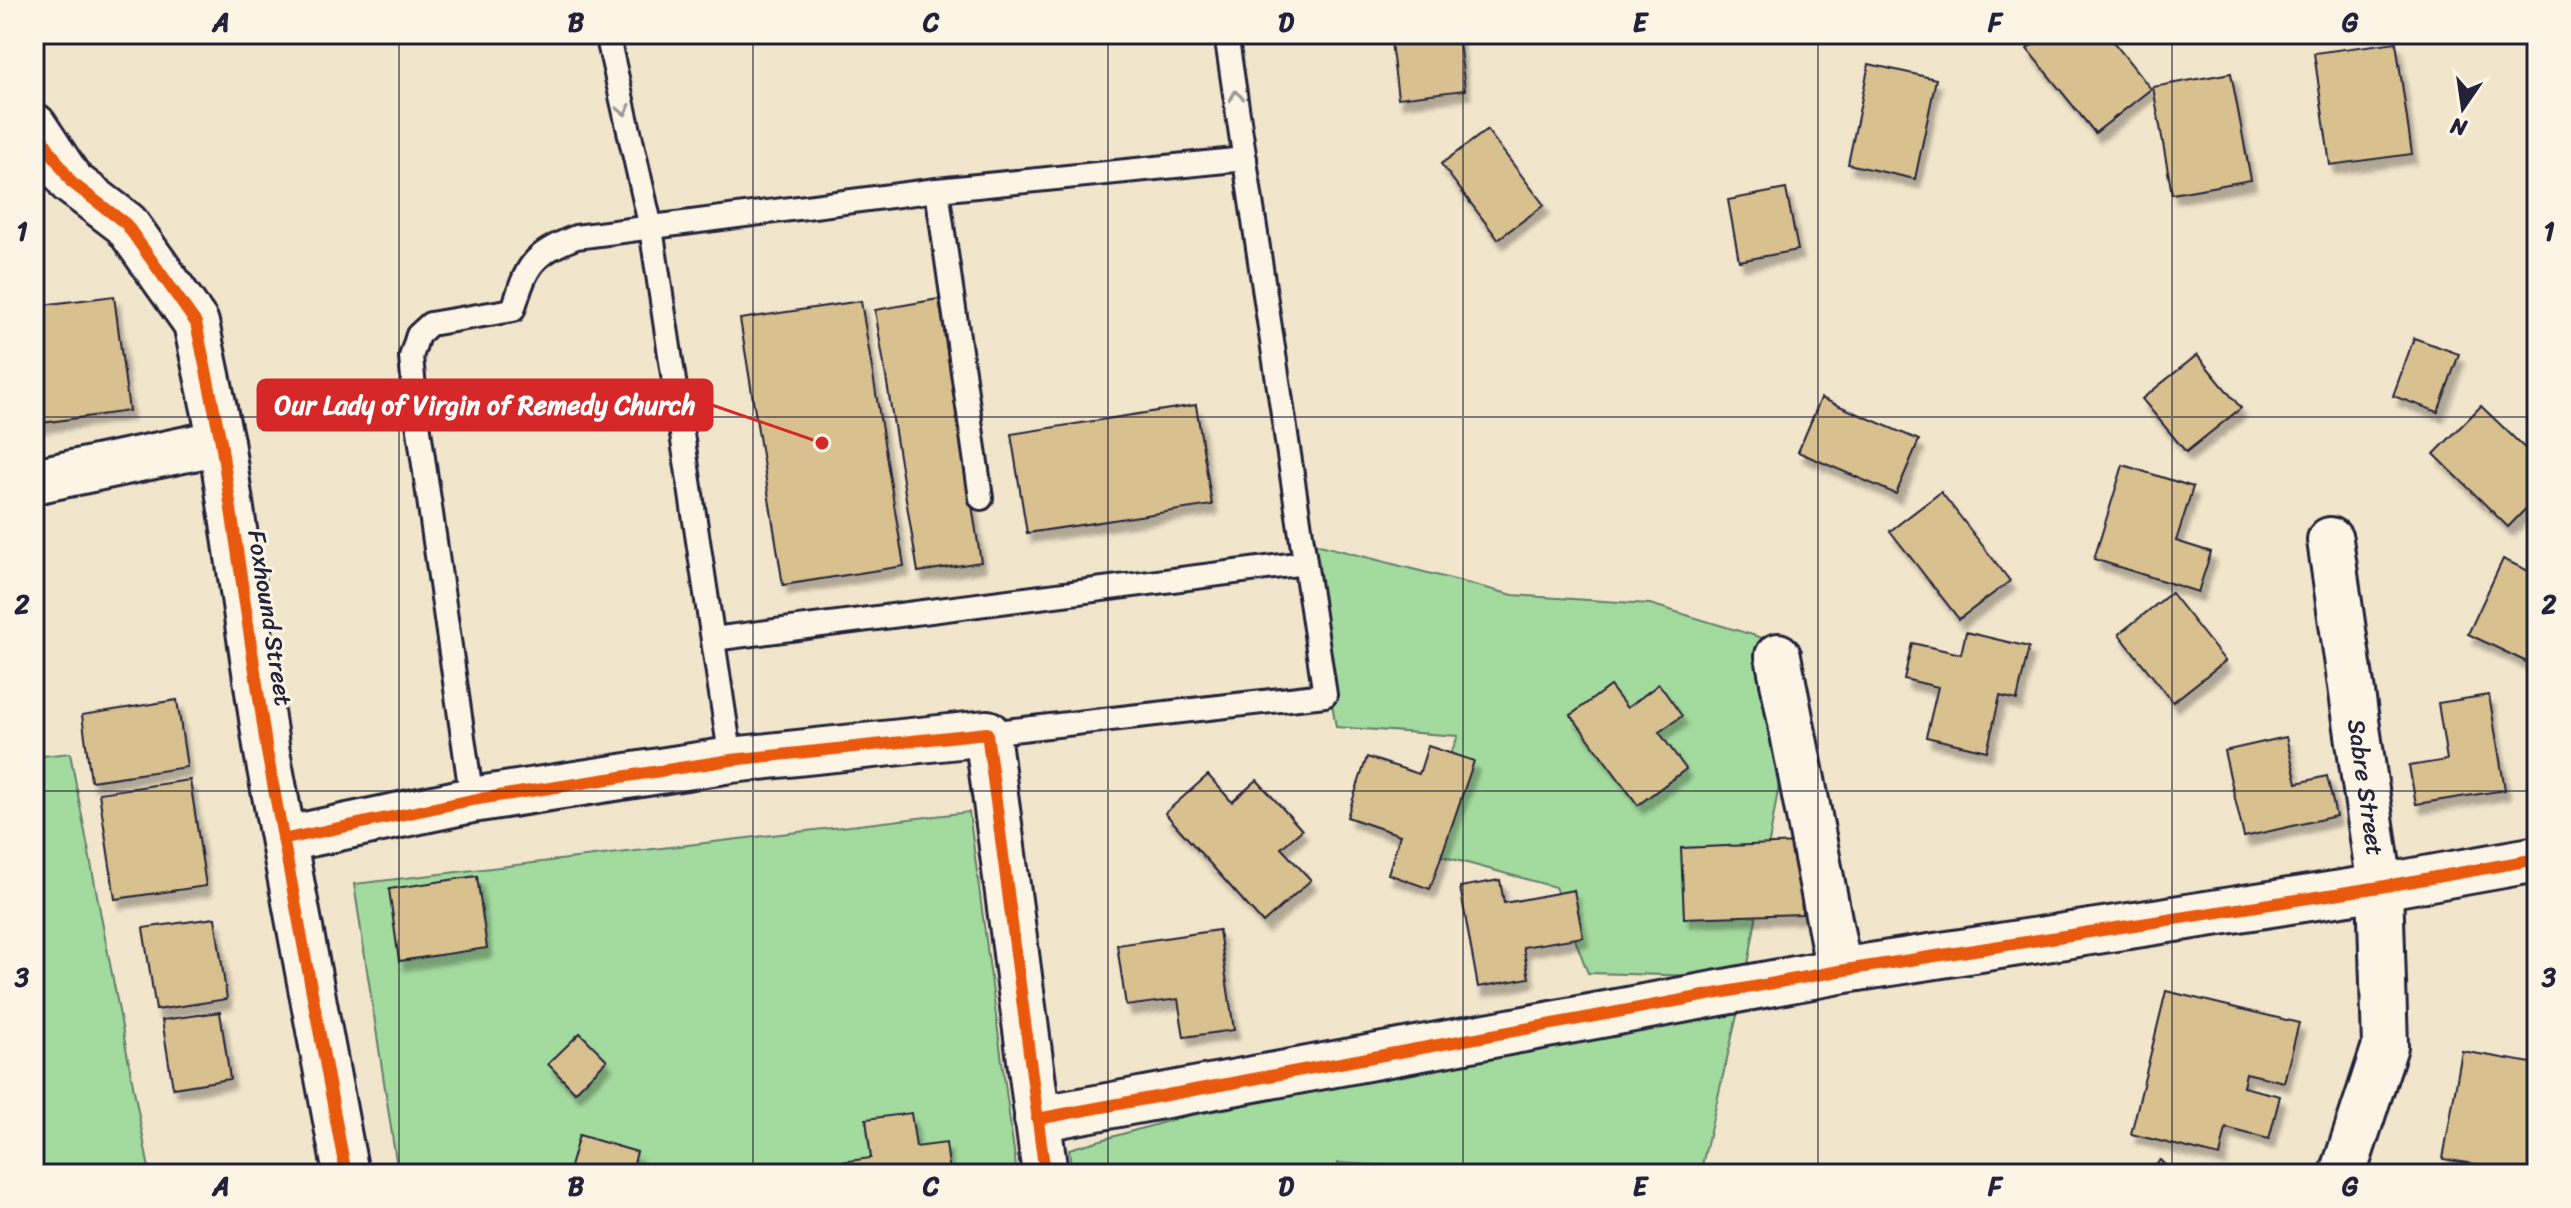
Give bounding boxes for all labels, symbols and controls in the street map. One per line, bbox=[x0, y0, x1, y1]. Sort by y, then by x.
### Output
text: A bbox=[211, 0, 230, 45]
text: B bbox=[568, 0, 585, 45]
text: C bbox=[922, 0, 940, 45]
text: D bbox=[1278, 0, 1294, 45]
text: E bbox=[1633, 0, 1650, 45]
text: F bbox=[1987, 0, 2004, 45]
text: G bbox=[2342, 0, 2359, 45]
north arrow bbox=[2423, 68, 2503, 148]
one-way arrow bbox=[1228, 90, 1245, 103]
one-way arrow bbox=[615, 103, 632, 116]
text: N bbox=[2446, 106, 2471, 148]
text: 1 bbox=[16, 208, 28, 254]
text: 1 bbox=[2543, 208, 2555, 254]
callout: Our Lady of Virgin of Remedy Church bbox=[258, 380, 712, 430]
text: Our Lady of Virgin of Remedy Church bbox=[275, 382, 696, 428]
street label: Foxhound Street bbox=[235, 527, 305, 709]
text: 2 bbox=[13, 581, 30, 627]
text: 2 bbox=[2540, 581, 2557, 627]
street label: Sabre Street bbox=[2335, 716, 2396, 859]
text: 3 bbox=[14, 954, 30, 1000]
text: 3 bbox=[2541, 954, 2557, 1000]
text: A bbox=[211, 1163, 230, 1208]
text: B bbox=[568, 1163, 585, 1208]
text: C bbox=[922, 1163, 940, 1208]
text: D bbox=[1278, 1163, 1294, 1208]
text: E bbox=[1633, 1163, 1650, 1208]
text: F bbox=[1987, 1163, 2004, 1208]
text: G bbox=[2342, 1163, 2359, 1208]

